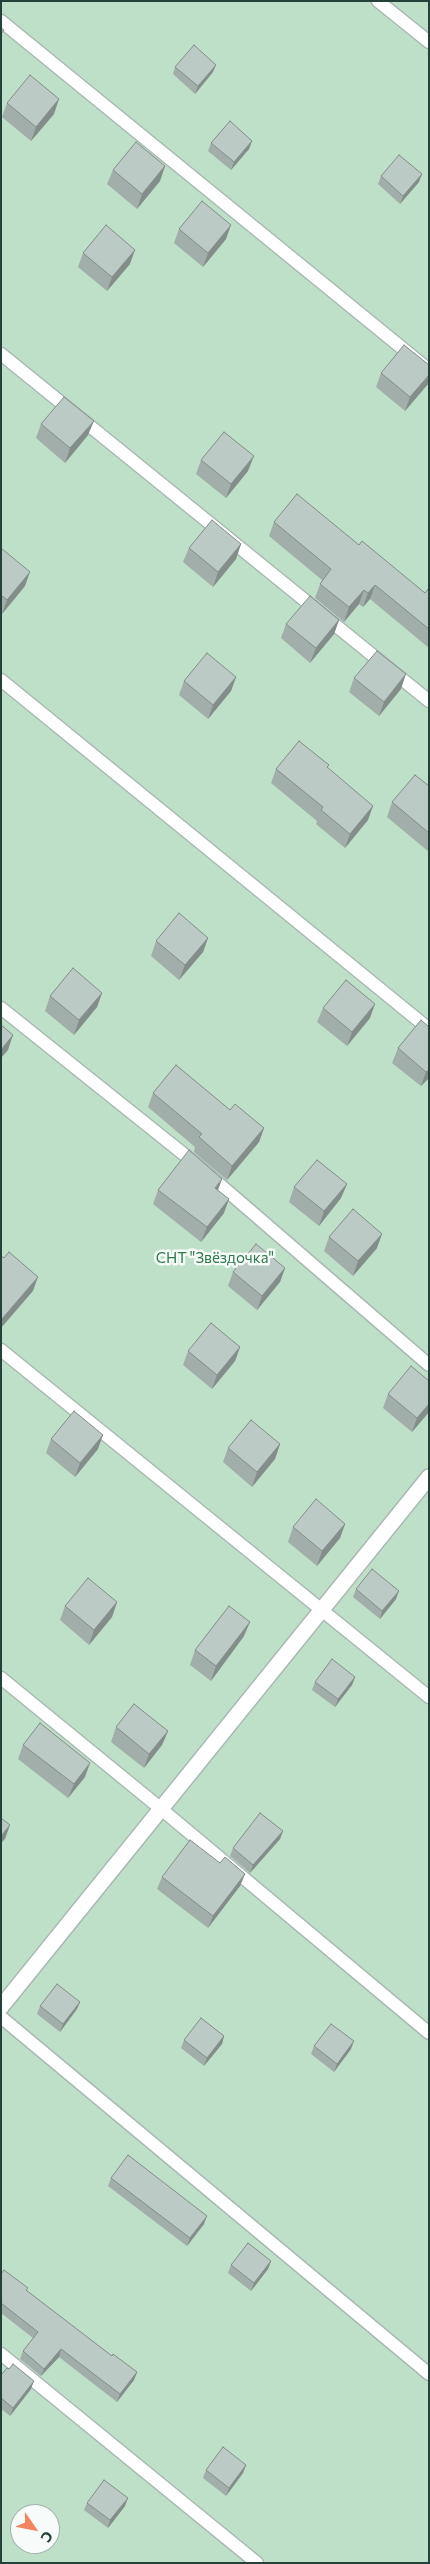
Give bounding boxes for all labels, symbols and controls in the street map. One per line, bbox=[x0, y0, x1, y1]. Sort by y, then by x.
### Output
park label: СНТ "Звёздочка" bbox=[156, 1249, 274, 1267]
north arrow bbox=[10, 2504, 60, 2554]
text: С bbox=[37, 2528, 57, 2546]

